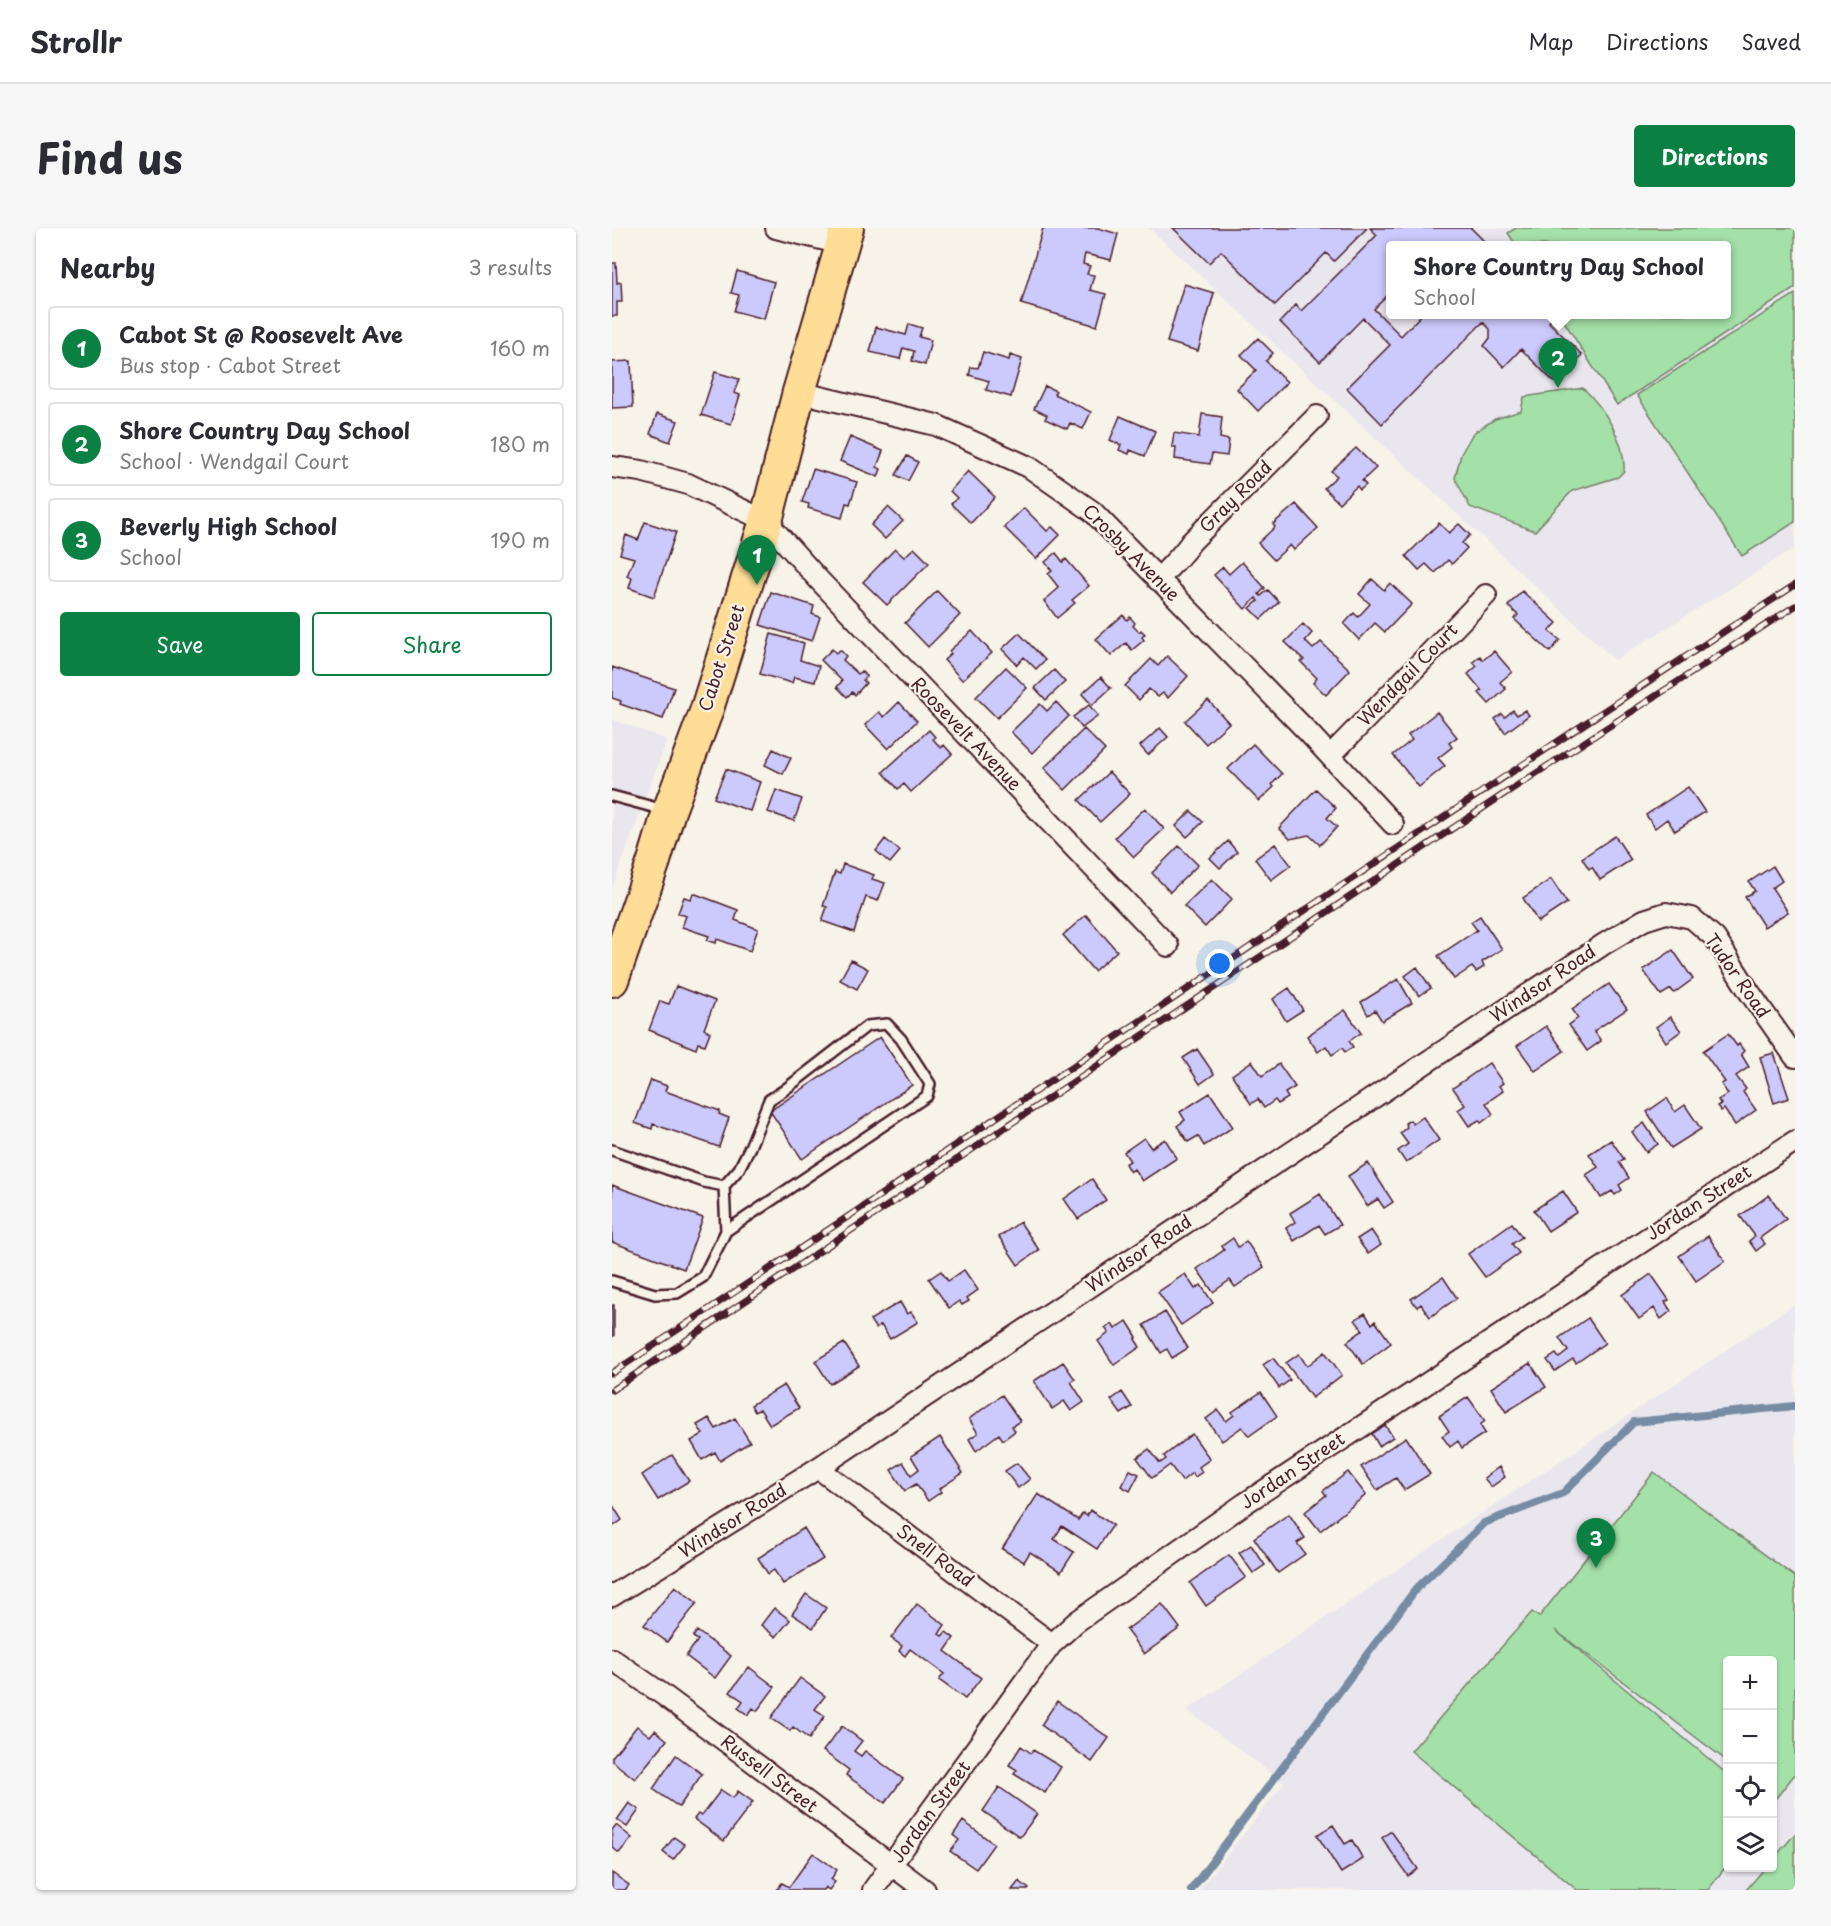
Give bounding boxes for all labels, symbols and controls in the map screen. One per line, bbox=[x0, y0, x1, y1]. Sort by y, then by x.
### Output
text: Strollr bbox=[30, 20, 122, 63]
text: Map bbox=[1528, 25, 1573, 57]
text: Directions bbox=[1606, 25, 1708, 57]
text: Saved bbox=[1741, 25, 1801, 57]
text: Find us bbox=[36, 125, 183, 188]
button: Directions bbox=[1634, 125, 1795, 187]
popup bbox=[1386, 241, 1731, 319]
text: Nearby bbox=[60, 248, 155, 287]
text: Shore Country Day School bbox=[1413, 249, 1704, 282]
text: 3 results bbox=[469, 252, 552, 282]
text: School bbox=[1413, 282, 1476, 312]
text: Cabot St @ Roosevelt Ave bbox=[119, 317, 403, 350]
text: 1 bbox=[77, 333, 86, 363]
text: 160 m bbox=[490, 333, 550, 363]
pin: 2 bbox=[1538, 338, 1578, 388]
text: Bus stop · Cabot Street bbox=[119, 350, 341, 380]
text: Shore Country Day School bbox=[119, 413, 410, 446]
text: 2 bbox=[74, 429, 89, 459]
text: 180 m bbox=[490, 429, 550, 459]
text: School · Wendgail Court bbox=[119, 446, 349, 476]
street label: Gray Road bbox=[1193, 454, 1277, 538]
street label: Crosby Avenue bbox=[1077, 497, 1187, 607]
text: Beverly High School bbox=[119, 509, 337, 542]
text: 3 bbox=[75, 525, 88, 555]
text: 190 m bbox=[491, 525, 550, 555]
pin: 1 bbox=[738, 536, 776, 585]
text: School bbox=[119, 542, 182, 572]
street label: Cabot Street bbox=[691, 601, 751, 715]
button: Save bbox=[60, 612, 300, 676]
button: Share bbox=[312, 612, 552, 676]
street label: Wendgail Court bbox=[1351, 616, 1463, 731]
street label: Roosevelt Avenue bbox=[906, 670, 1029, 796]
street label: Tudor Road bbox=[1699, 927, 1777, 1023]
street label: Windsor Road bbox=[1484, 937, 1601, 1028]
your location bbox=[1205, 949, 1234, 978]
street label: Jordan Street bbox=[1640, 1158, 1756, 1246]
street label: Windsor Road bbox=[1080, 1207, 1197, 1298]
street label: Jordan Street bbox=[1235, 1425, 1350, 1515]
street label: Windsor Road bbox=[673, 1476, 791, 1564]
street label: Snell Road bbox=[891, 1517, 980, 1593]
pin: 3 bbox=[1576, 1518, 1616, 1568]
map controls bbox=[1723, 1656, 1777, 1872]
button: + bbox=[1723, 1656, 1777, 1710]
button: − bbox=[1723, 1710, 1777, 1764]
street label: Russell Street bbox=[716, 1727, 824, 1818]
street label: Jordan Street bbox=[883, 1754, 976, 1868]
button: locate bbox=[1723, 1764, 1777, 1818]
button: layers bbox=[1723, 1818, 1777, 1872]

